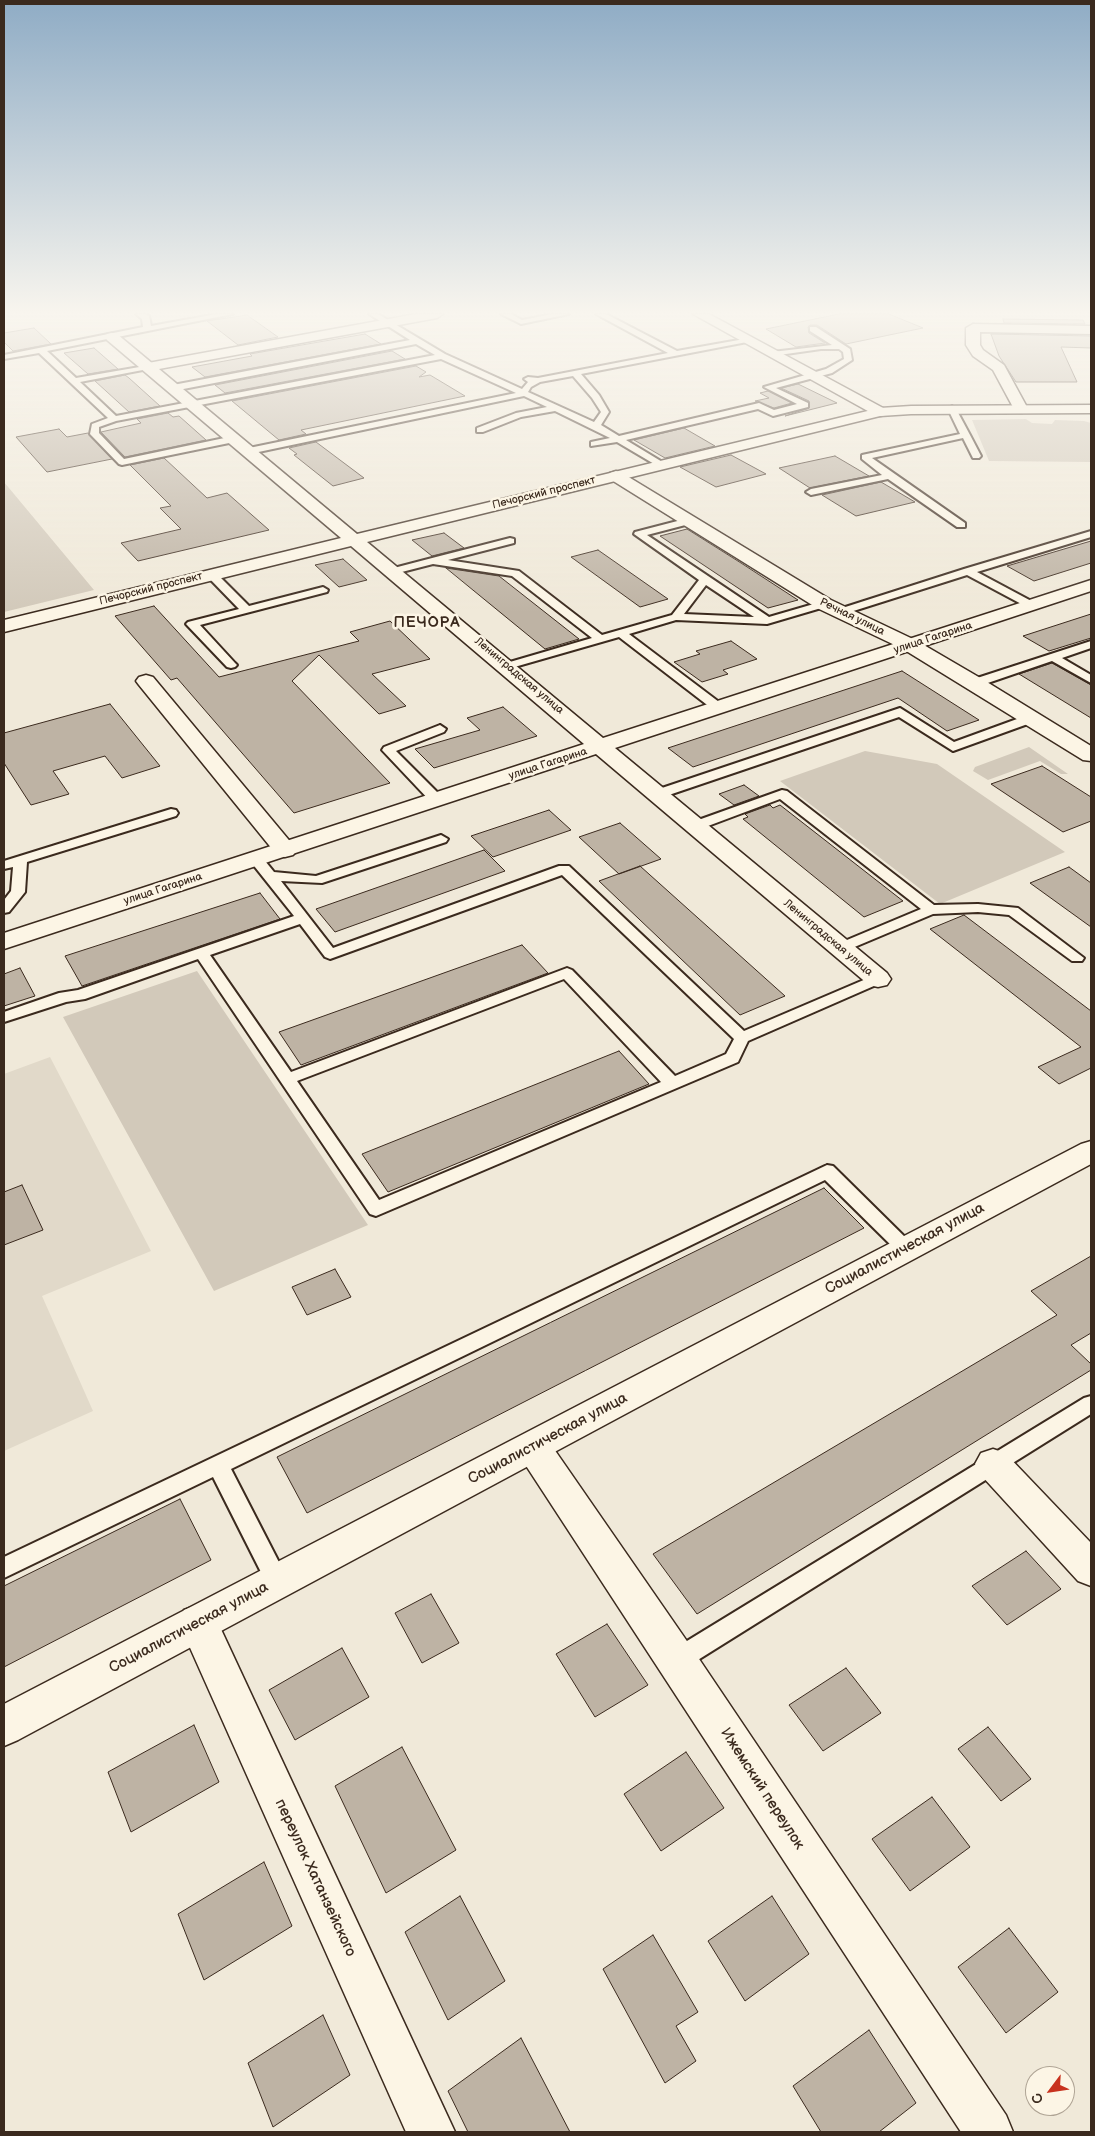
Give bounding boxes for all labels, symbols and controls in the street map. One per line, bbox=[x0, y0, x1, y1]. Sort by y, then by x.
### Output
street label: Печорский проспект bbox=[491, 474, 597, 512]
street label: Печорский проспект bbox=[98, 570, 204, 608]
street label: Речная улица bbox=[817, 596, 887, 638]
district label: ПЕЧОРА bbox=[393, 614, 461, 632]
street label: улица Гагарина bbox=[892, 619, 974, 657]
street label: Ленинградская улица bbox=[472, 635, 566, 717]
street label: улица Гагарина bbox=[507, 745, 589, 783]
street label: улица Гагарина bbox=[122, 870, 204, 908]
street label: Ленинградская улица bbox=[781, 897, 875, 979]
street label: Социалистическая улица bbox=[822, 1199, 988, 1299]
street label: Социалистическая улица bbox=[465, 1389, 631, 1489]
street label: Социалистическая улица bbox=[106, 1578, 272, 1678]
street label: Ижемский переулок bbox=[716, 1725, 808, 1853]
street label: переулок Хатанзейского bbox=[271, 1796, 359, 1960]
north arrow bbox=[1025, 2066, 1075, 2116]
text: С bbox=[1028, 2090, 1047, 2107]

